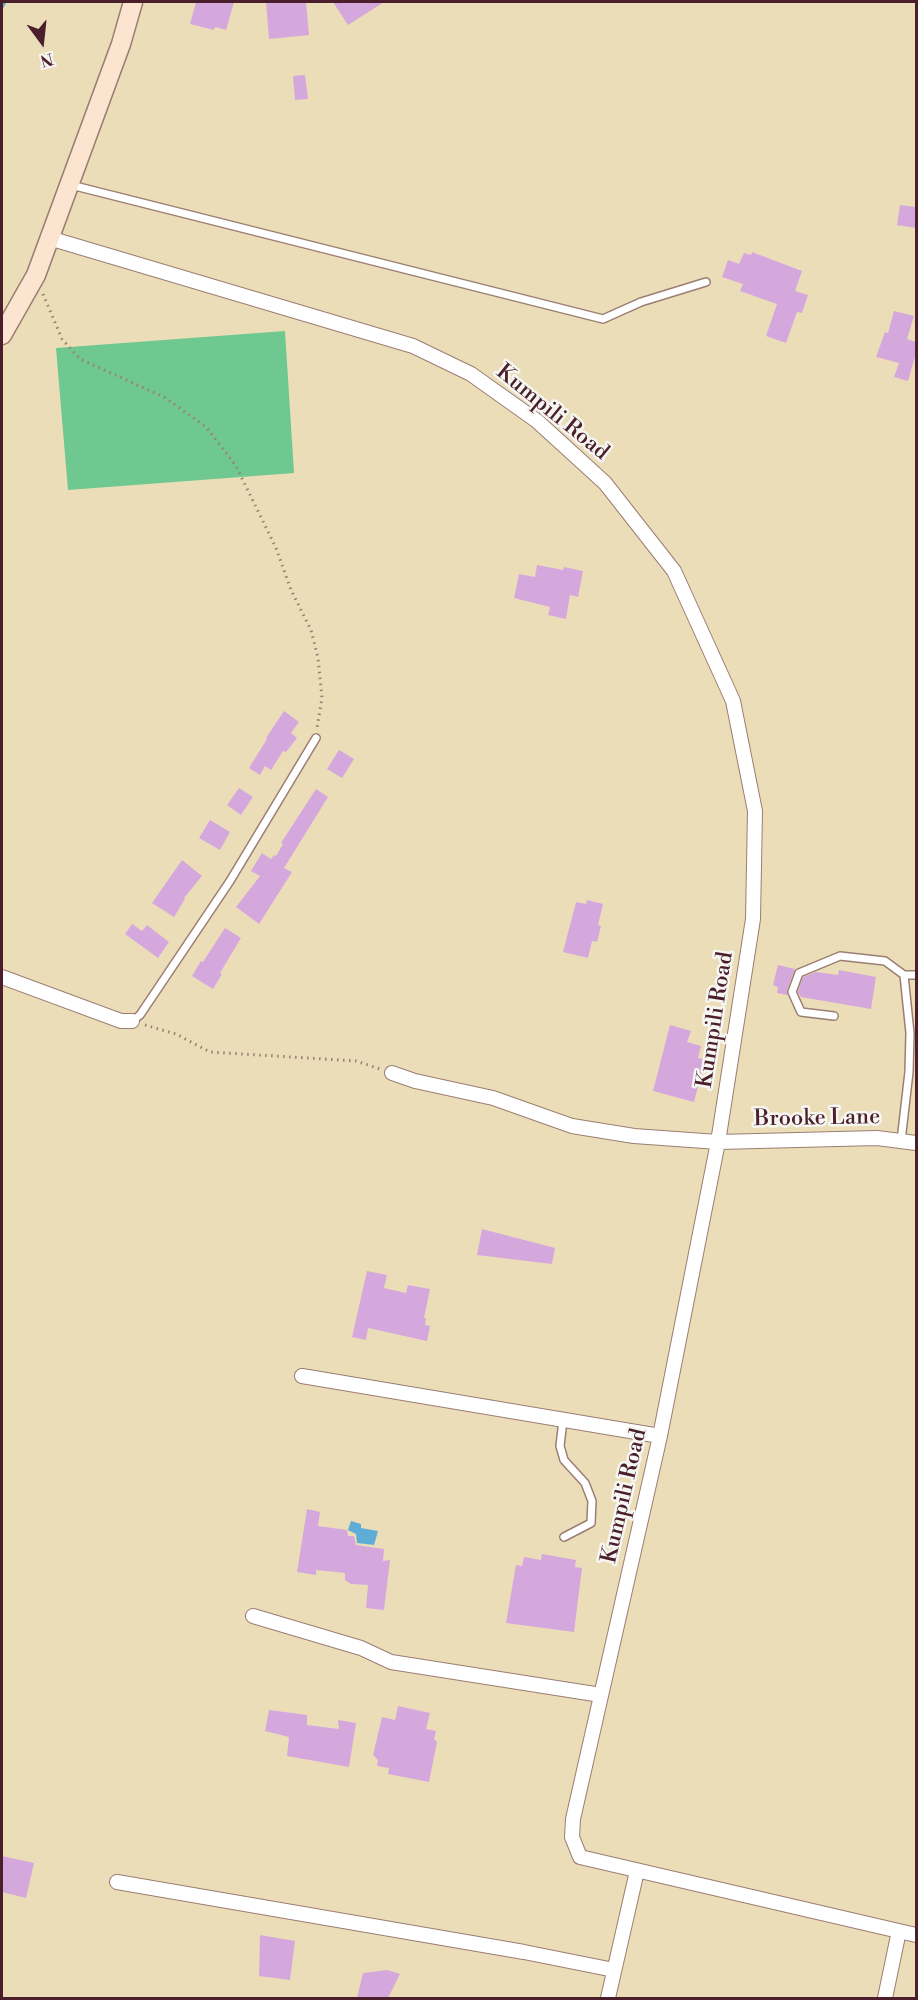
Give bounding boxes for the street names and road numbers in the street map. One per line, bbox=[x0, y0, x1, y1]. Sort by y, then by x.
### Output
street label: Kumpili Road bbox=[490, 360, 614, 466]
street label: Kumpili Road bbox=[692, 950, 740, 1090]
street label: Brooke Lane bbox=[754, 1105, 880, 1133]
street label: Kumpili Road bbox=[597, 1426, 653, 1566]

